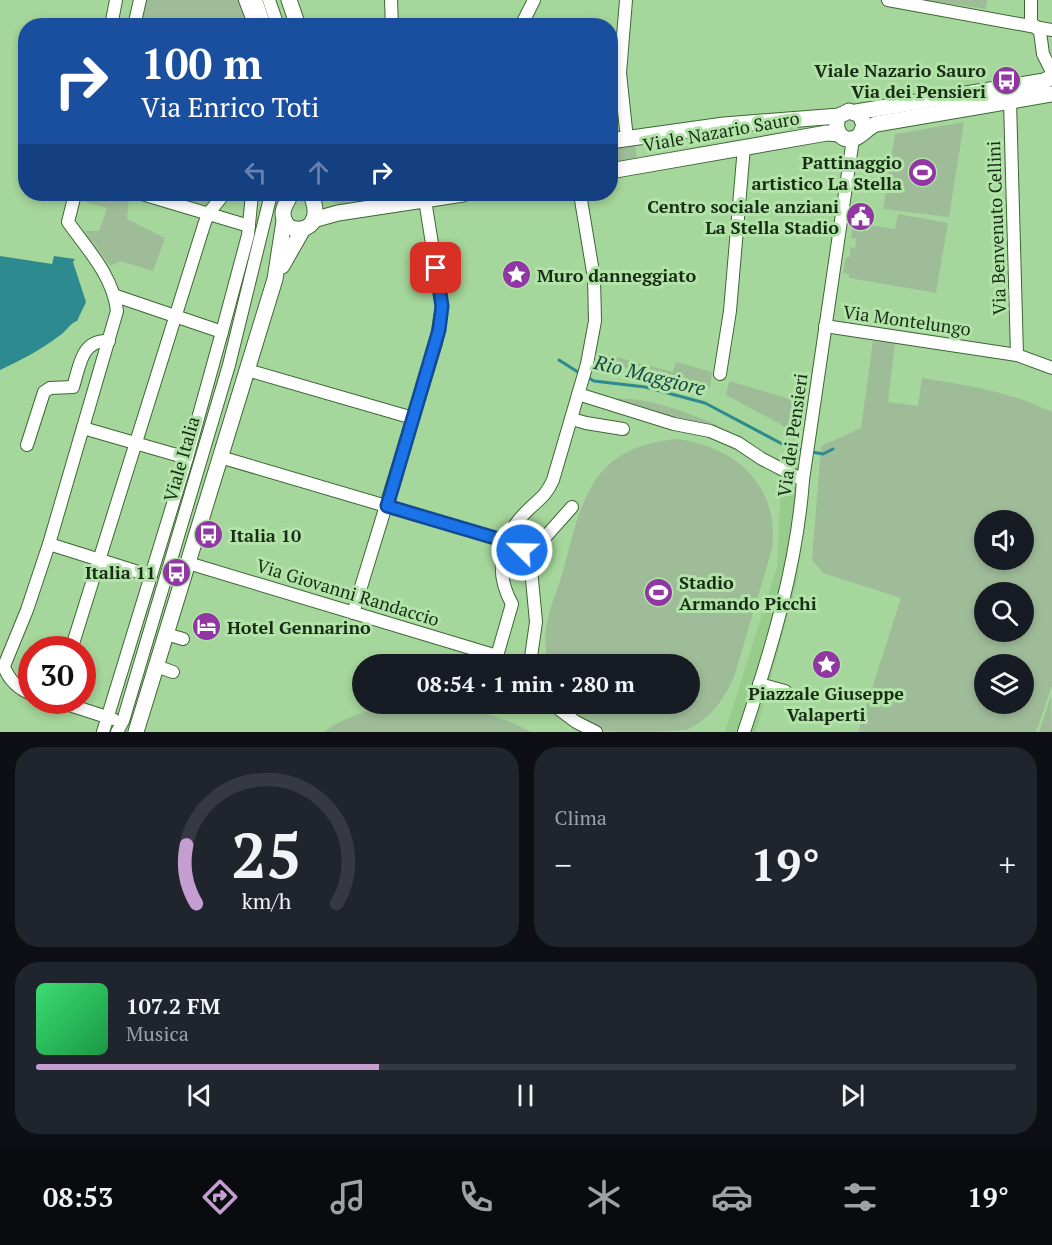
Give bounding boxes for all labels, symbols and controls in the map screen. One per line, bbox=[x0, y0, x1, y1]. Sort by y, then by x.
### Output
text: 100 m bbox=[141, 35, 262, 91]
icon: right bbox=[42, 42, 120, 120]
place label: Viale Nazario Sauro Via dei Pensieri bbox=[814, 58, 986, 103]
bus stop icon: Viale Nazario Sauro Via dei Pensieri bbox=[991, 64, 1023, 96]
text: Via Enrico Toti bbox=[141, 89, 319, 125]
street label: Viale Nazario Sauro bbox=[641, 105, 801, 157]
street label: Via Benvenuto Cellini bbox=[981, 140, 1011, 316]
place label: Pattinaggio artistico La Stella bbox=[752, 150, 902, 195]
icon: left bbox=[239, 156, 272, 189]
icon: ahead bbox=[302, 156, 335, 189]
icon: right bbox=[365, 156, 398, 189]
sports icon: Pattinaggio artistico La Stella bbox=[907, 156, 939, 188]
place label: Centro sociale anziani La Stella Stadio bbox=[647, 194, 839, 239]
public building icon: Centro sociale anziani La Stella Stadio bbox=[844, 200, 876, 232]
pin bbox=[410, 242, 461, 293]
icon: arrive bbox=[419, 251, 452, 284]
place icon: Muro danneggiato bbox=[500, 259, 532, 291]
place label: Muro danneggiato bbox=[537, 263, 696, 287]
street label: Via Montelungo bbox=[841, 299, 973, 341]
water label: Rio Maggiore bbox=[591, 348, 708, 402]
street label: Via dei Pensieri bbox=[771, 372, 813, 498]
street label: Viale Italia bbox=[157, 414, 205, 504]
map controls bbox=[974, 510, 1034, 714]
button: sound bbox=[974, 510, 1034, 570]
position arrow bbox=[490, 518, 554, 582]
bus stop icon: Italia 10 bbox=[193, 519, 225, 551]
place label: Italia 10 bbox=[230, 523, 301, 547]
street label: Via Giovanni Randaccio bbox=[254, 553, 442, 631]
bus stop icon: Italia 11 bbox=[161, 556, 193, 588]
place label: Italia 11 bbox=[85, 560, 156, 584]
place label: Stadio Armando Picchi bbox=[679, 570, 817, 615]
sports icon: Stadio Armando Picchi bbox=[642, 576, 674, 608]
button: search bbox=[974, 582, 1034, 642]
hotel icon: Hotel Gennarino bbox=[190, 611, 222, 643]
place label: Hotel Gennarino bbox=[227, 615, 371, 639]
speed limit sign: 30 bbox=[18, 636, 96, 714]
place icon: Piazzale Giuseppe Valaperti bbox=[810, 648, 842, 680]
button: layers bbox=[974, 654, 1034, 714]
text: 08:54 · 1 min · 280 m bbox=[417, 669, 635, 698]
place label: Piazzale Giuseppe Valaperti bbox=[748, 681, 904, 726]
text: Clima bbox=[555, 804, 607, 831]
text: 25 bbox=[231, 813, 302, 896]
text: 19° bbox=[751, 834, 820, 894]
text: − bbox=[555, 843, 572, 886]
text: + bbox=[998, 843, 1016, 886]
text: km/h bbox=[242, 887, 292, 915]
text: 107.2 FM bbox=[126, 991, 220, 1020]
text: Musica bbox=[126, 1020, 189, 1047]
icon: previous bbox=[183, 1079, 216, 1112]
icon: pause bbox=[509, 1079, 542, 1112]
icon: next bbox=[836, 1079, 869, 1112]
icon: directions bbox=[199, 1176, 241, 1218]
icon: music bbox=[327, 1176, 369, 1218]
icon: phone bbox=[455, 1176, 497, 1218]
icon: climate bbox=[583, 1176, 625, 1218]
icon: car bbox=[711, 1176, 753, 1218]
icon: filters bbox=[839, 1176, 881, 1218]
text: 08:53 bbox=[43, 1179, 113, 1215]
text: 19° bbox=[967, 1179, 1009, 1215]

